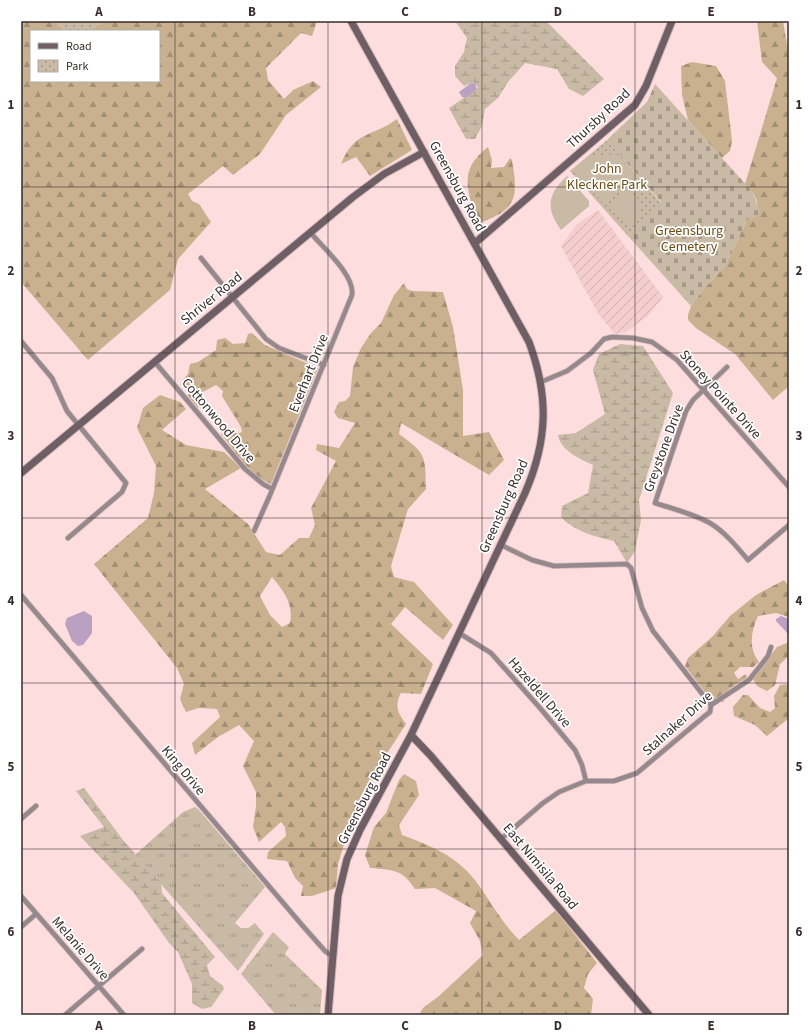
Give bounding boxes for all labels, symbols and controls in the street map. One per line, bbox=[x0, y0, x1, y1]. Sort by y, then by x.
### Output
text: A bbox=[94, 3, 103, 21]
text: B bbox=[248, 3, 256, 21]
text: C bbox=[401, 3, 409, 21]
text: D bbox=[554, 3, 562, 21]
text: E bbox=[707, 3, 715, 21]
legend bbox=[30, 30, 160, 82]
text: Road bbox=[66, 38, 92, 55]
text: Park bbox=[66, 58, 88, 75]
street label: Thursby Road bbox=[562, 84, 635, 153]
text: 1 bbox=[8, 96, 15, 114]
text: 1 bbox=[796, 96, 803, 114]
street label: Greensburg Road bbox=[424, 138, 490, 235]
park label: John Kleckner Park bbox=[567, 159, 647, 195]
park label: Greensburg Cemetery bbox=[655, 221, 723, 257]
text: 2 bbox=[8, 262, 15, 280]
text: 2 bbox=[796, 262, 803, 280]
street label: Shriver Road bbox=[176, 268, 247, 330]
street label: Everhart Drive bbox=[284, 331, 334, 416]
street label: Stoney Pointe Drive bbox=[675, 346, 766, 444]
street label: Cottonwood Drive bbox=[177, 374, 260, 468]
street label: Greystone Drive bbox=[639, 401, 689, 495]
text: 3 bbox=[8, 427, 15, 445]
text: 3 bbox=[796, 427, 803, 445]
street label: Greensburg Road bbox=[474, 456, 534, 556]
text: 4 bbox=[8, 592, 15, 610]
text: 4 bbox=[796, 592, 803, 610]
street label: Hazeldell Drive bbox=[503, 653, 576, 732]
street label: Stalnaker Drive bbox=[638, 687, 717, 761]
street label: King Drive bbox=[156, 741, 210, 800]
street label: Greensburg Road bbox=[333, 749, 397, 848]
text: 5 bbox=[8, 758, 15, 776]
text: 5 bbox=[796, 758, 803, 776]
street label: East Nimisila Road bbox=[498, 819, 583, 914]
street label: Melanie Drive bbox=[47, 912, 114, 985]
text: 6 bbox=[8, 923, 15, 941]
text: 6 bbox=[796, 923, 803, 941]
text: A bbox=[94, 1017, 103, 1035]
text: B bbox=[248, 1017, 256, 1035]
text: C bbox=[401, 1017, 409, 1035]
text: D bbox=[554, 1017, 562, 1035]
text: E bbox=[707, 1017, 715, 1035]

